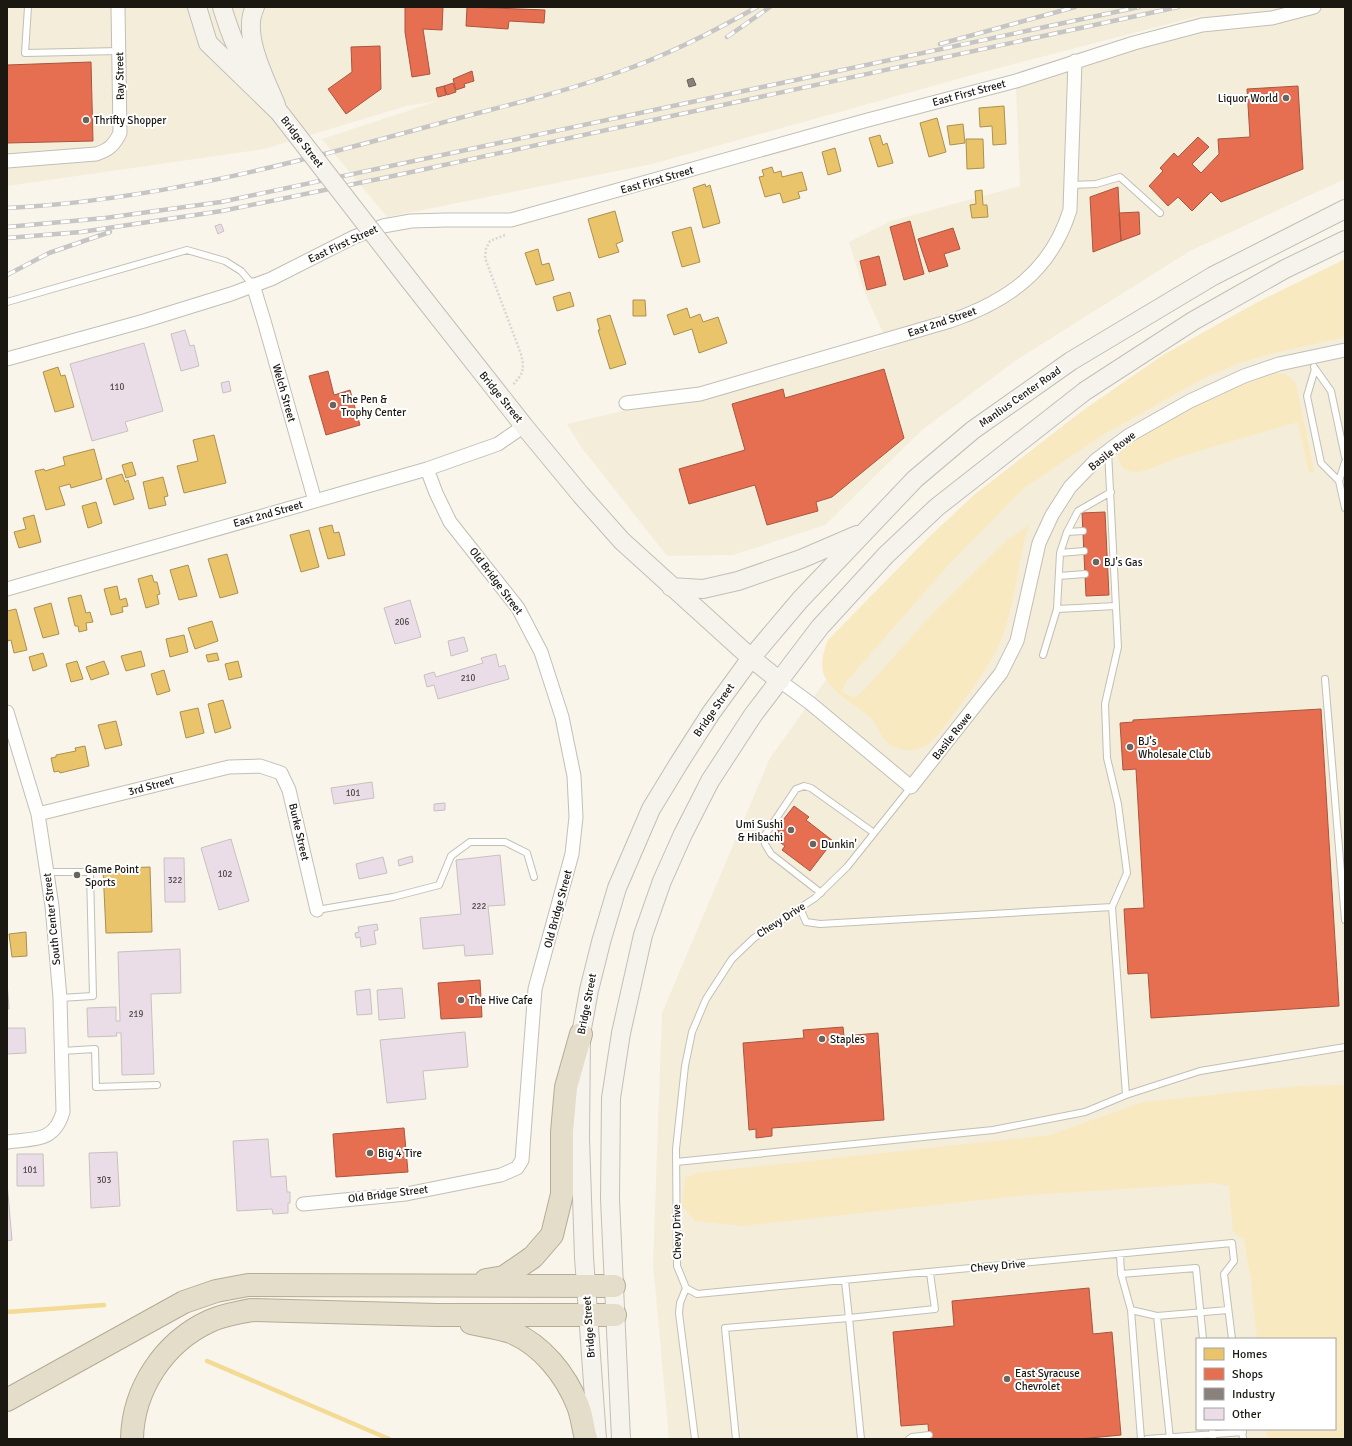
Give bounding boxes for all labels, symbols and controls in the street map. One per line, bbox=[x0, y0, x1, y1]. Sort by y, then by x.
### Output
street label: Ray Street bbox=[113, 52, 127, 100]
street label: East First Street bbox=[931, 77, 1007, 109]
place label: Liquor World bbox=[1218, 92, 1278, 105]
marker: Liquor World bbox=[1281, 93, 1291, 103]
place label: Thrifty Shopper bbox=[94, 114, 166, 127]
street label: Bridge Street bbox=[278, 114, 326, 171]
marker: Thrifty Shopper bbox=[81, 115, 91, 125]
street label: East First Street bbox=[619, 163, 695, 197]
street label: East First Street bbox=[306, 222, 380, 266]
street label: East 2nd Street bbox=[906, 304, 978, 340]
street label: Welch Street bbox=[270, 362, 299, 424]
street label: Manlius Center Road bbox=[976, 364, 1064, 430]
street label: Bridge Street bbox=[476, 369, 526, 425]
house number: 110 bbox=[110, 382, 124, 393]
place label: The Pen & Trophy Center bbox=[341, 393, 406, 419]
marker: The Pen & Trophy Center bbox=[328, 400, 338, 410]
street label: Basile Rowe bbox=[1086, 428, 1138, 474]
street label: East 2nd Street bbox=[232, 498, 304, 530]
street label: Old Bridge Street bbox=[467, 545, 526, 617]
place label: BJ's Gas bbox=[1104, 556, 1143, 569]
marker: BJ's Gas bbox=[1091, 557, 1101, 567]
house number: 206 bbox=[395, 617, 409, 628]
house number: 210 bbox=[461, 673, 475, 684]
street label: Bridge Street bbox=[691, 681, 737, 739]
street label: Basile Rowe bbox=[929, 710, 975, 762]
place label: BJ's Wholesale Club bbox=[1138, 735, 1211, 761]
marker: BJ's Wholesale Club bbox=[1125, 742, 1135, 752]
street label: 3rd Street bbox=[127, 774, 175, 798]
house number: 101 bbox=[346, 788, 360, 799]
street label: Burke Street bbox=[286, 802, 312, 862]
place label: Umi Sushi & Hibachi bbox=[736, 818, 783, 844]
marker: Umi Sushi & Hibachi bbox=[786, 825, 796, 835]
place label: Dunkin' bbox=[821, 838, 857, 851]
marker: Dunkin' bbox=[808, 839, 818, 849]
place label: Game Point Sports bbox=[85, 863, 139, 889]
street label: Old Bridge Street bbox=[541, 868, 575, 950]
house number: 102 bbox=[218, 869, 232, 880]
marker: Game Point Sports bbox=[72, 870, 82, 880]
street label: South Center Street bbox=[41, 872, 63, 966]
house number: 322 bbox=[168, 875, 182, 886]
street label: Chevy Drive bbox=[754, 900, 808, 940]
house number: 222 bbox=[472, 901, 486, 912]
street label: Bridge Street bbox=[575, 972, 599, 1036]
place label: The Hive Cafe bbox=[469, 994, 533, 1007]
marker: The Hive Cafe bbox=[456, 995, 466, 1005]
house number: 219 bbox=[129, 1009, 143, 1020]
place label: Staples bbox=[830, 1033, 865, 1046]
marker: Staples bbox=[817, 1034, 827, 1044]
place label: Big 4 Tire bbox=[378, 1147, 422, 1160]
marker: Big 4 Tire bbox=[365, 1148, 375, 1158]
house number: 101 bbox=[23, 1165, 37, 1176]
house number: 303 bbox=[97, 1175, 111, 1186]
street label: Old Bridge Street bbox=[347, 1183, 429, 1205]
street label: Chevy Drive bbox=[670, 1204, 684, 1260]
street label: Chevy Drive bbox=[970, 1257, 1026, 1275]
street label: Bridge Street bbox=[580, 1296, 598, 1358]
legend bbox=[1196, 1338, 1336, 1430]
text: Homes bbox=[1232, 1347, 1267, 1362]
place label: East Syracuse Chevrolet bbox=[1015, 1367, 1080, 1393]
text: Shops bbox=[1232, 1367, 1263, 1382]
marker: East Syracuse Chevrolet bbox=[1002, 1374, 1012, 1384]
text: Industry bbox=[1232, 1387, 1275, 1402]
text: Other bbox=[1232, 1407, 1262, 1422]

